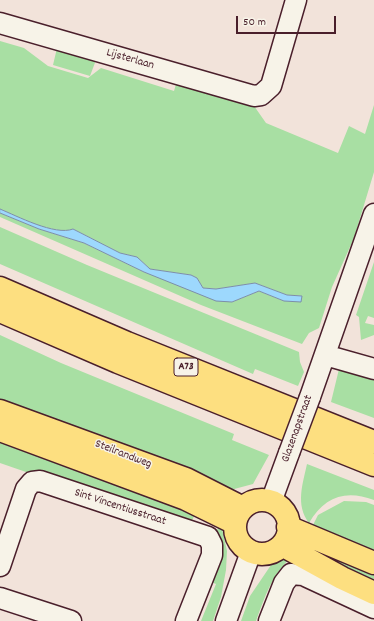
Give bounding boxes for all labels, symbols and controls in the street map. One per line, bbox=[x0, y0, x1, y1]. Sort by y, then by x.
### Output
scale bar bbox=[238, 8, 338, 34]
text: 50 m bbox=[243, 14, 266, 31]
street label: Lijsterlaan bbox=[104, 46, 156, 74]
road number: A73 bbox=[174, 358, 198, 376]
street label: Glazenapstraat bbox=[279, 393, 317, 465]
street label: Steilrandweg bbox=[93, 438, 153, 472]
street label: Sint Vincentiusstraat bbox=[72, 486, 168, 530]

